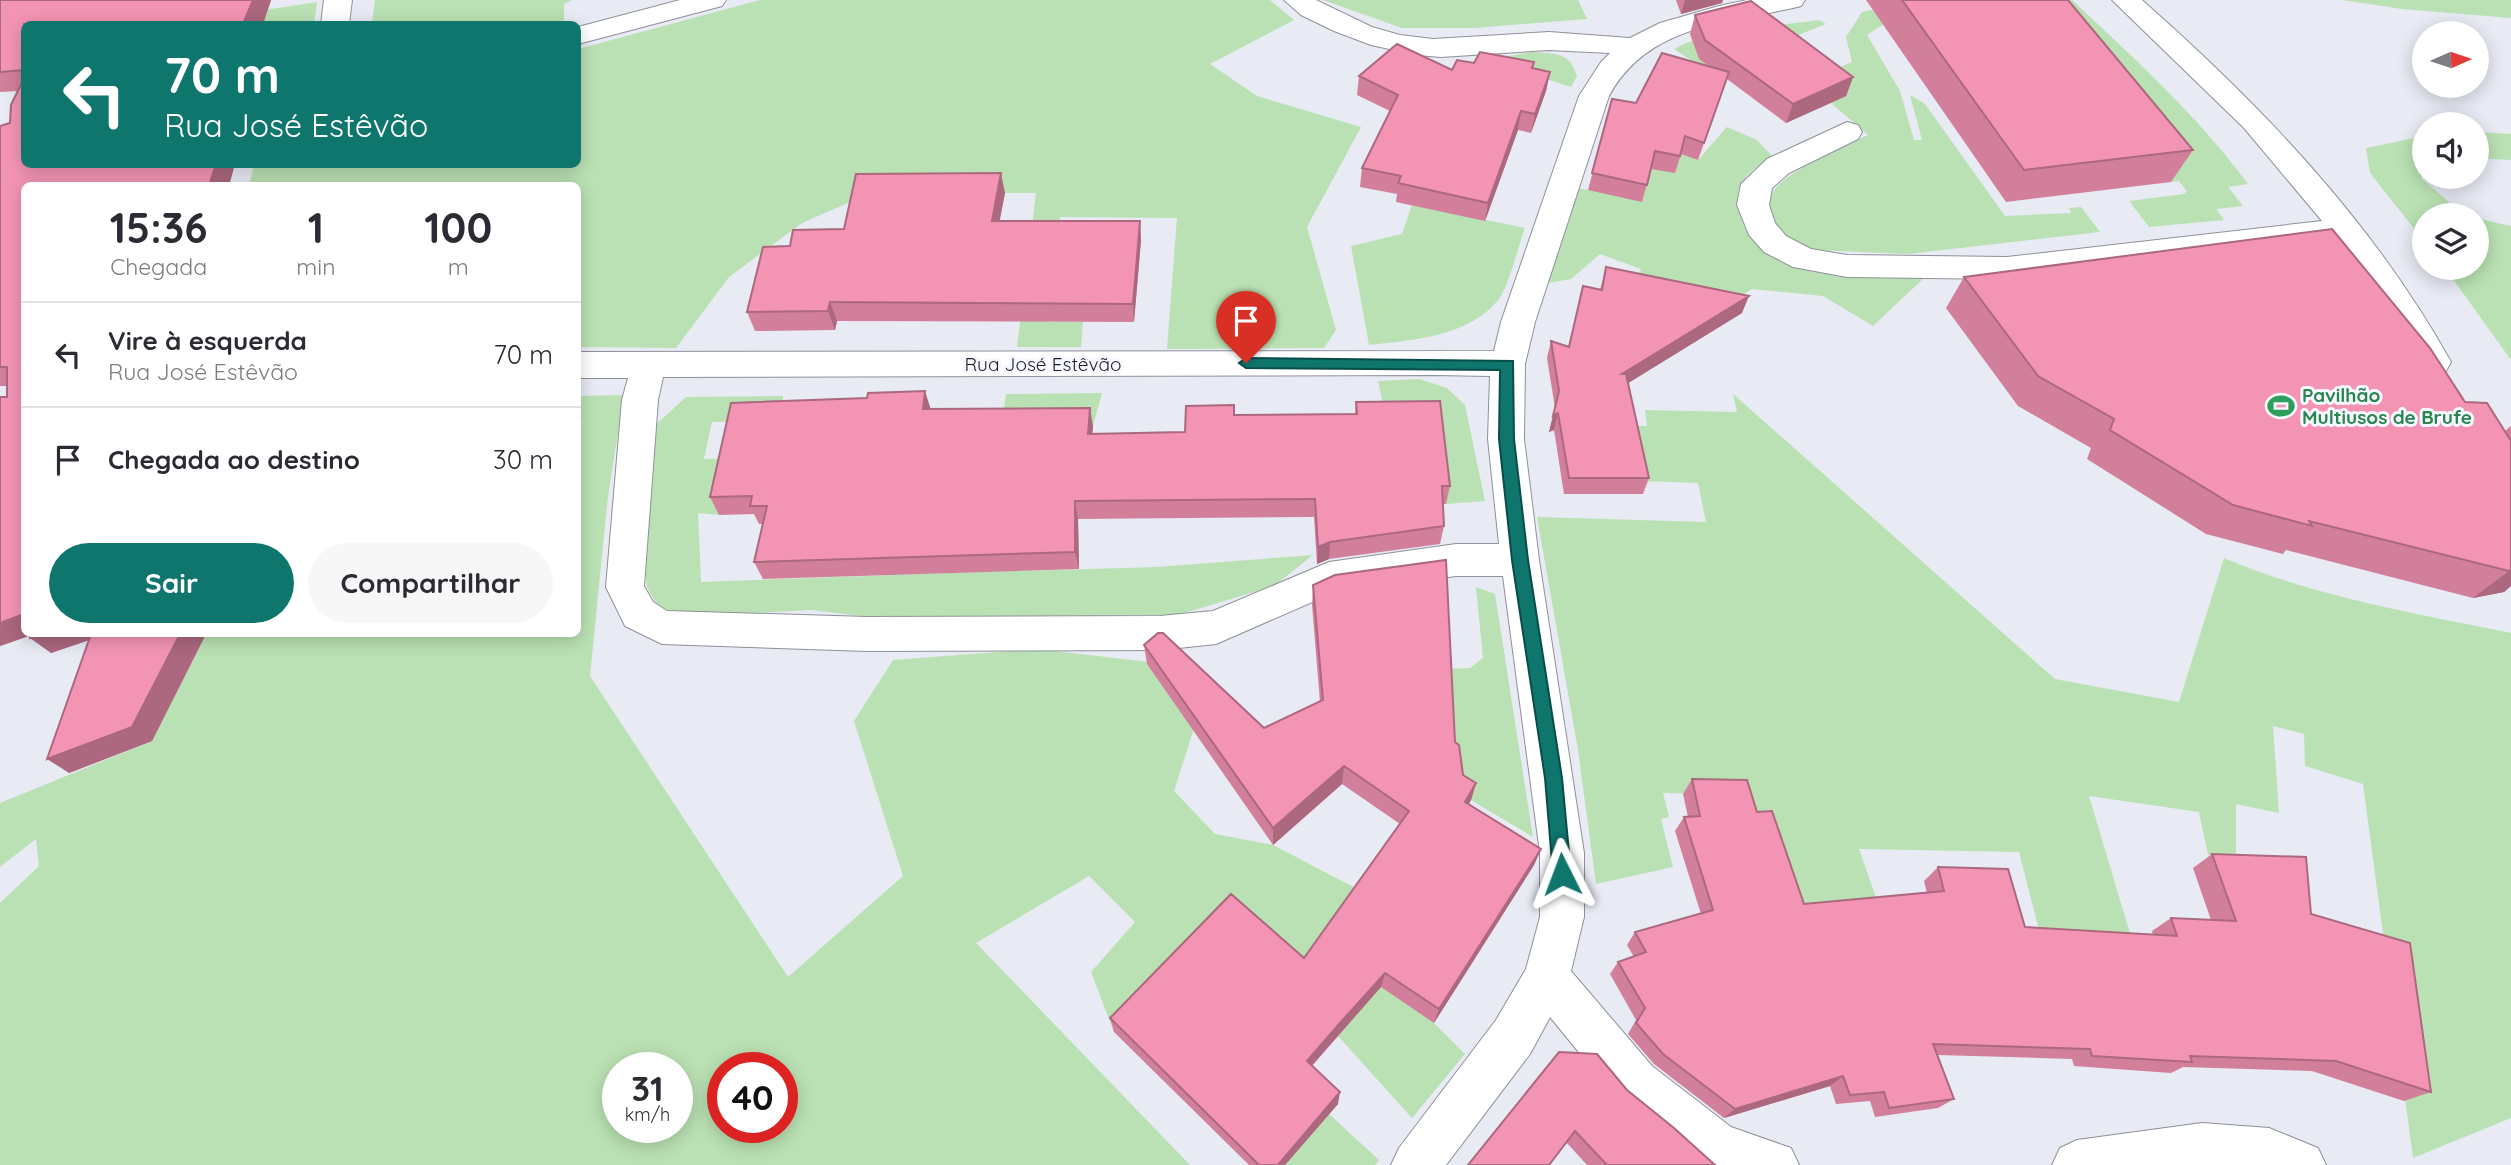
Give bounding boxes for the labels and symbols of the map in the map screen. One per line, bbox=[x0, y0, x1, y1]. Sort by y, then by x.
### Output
north arrow bbox=[2412, 21, 2488, 98]
pin bbox=[1216, 291, 1276, 363]
street label: Rua José Estêvão bbox=[965, 352, 1121, 376]
place label: Pavilhão Multiusos de Brufe bbox=[2302, 383, 2472, 429]
sports icon: Pavilhão Multiusos de Brufe bbox=[2266, 391, 2296, 421]
position arrow bbox=[1525, 837, 1599, 911]
speed limit sign: 40 bbox=[707, 1052, 798, 1143]

